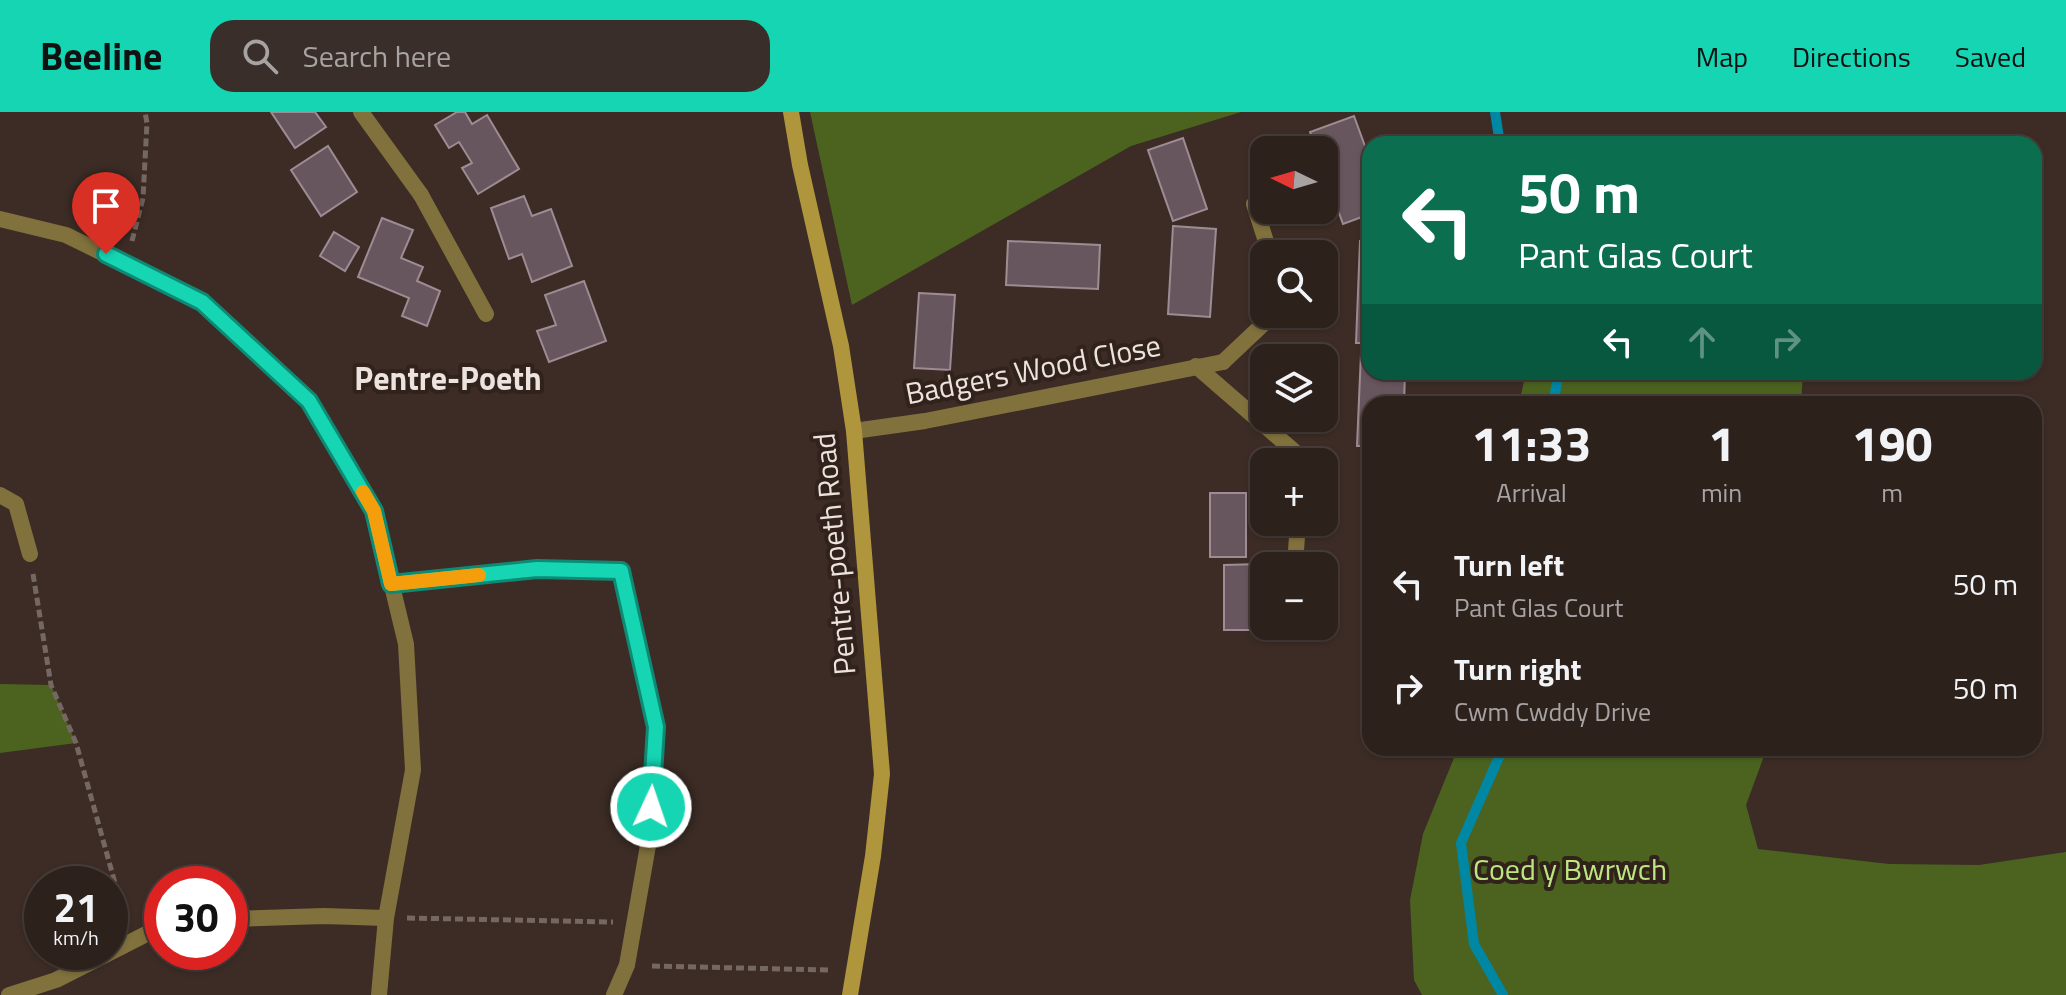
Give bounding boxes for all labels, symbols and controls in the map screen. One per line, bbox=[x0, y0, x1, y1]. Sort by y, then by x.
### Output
search box bbox=[210, 20, 770, 92]
text: Beeline bbox=[40, 27, 162, 85]
text: Search here bbox=[302, 33, 451, 79]
icon: search bbox=[238, 34, 282, 78]
text: Map bbox=[1696, 35, 1748, 78]
text: Directions bbox=[1792, 35, 1911, 78]
text: Saved bbox=[1955, 35, 2026, 78]
north arrow bbox=[1250, 136, 1338, 224]
map controls bbox=[1250, 136, 1338, 640]
text: 50 m bbox=[1518, 150, 1640, 235]
icon: left bbox=[1386, 168, 1490, 272]
pin bbox=[72, 172, 140, 254]
icon: arrive bbox=[84, 184, 128, 228]
text: Pant Glas Court bbox=[1518, 227, 1753, 282]
button: search bbox=[1250, 240, 1338, 328]
icon: left bbox=[1596, 320, 1640, 364]
icon: ahead bbox=[1680, 320, 1724, 364]
icon: right bbox=[1764, 320, 1808, 364]
street label: Badgers Wood Close bbox=[901, 322, 1164, 416]
button: layers bbox=[1250, 344, 1338, 432]
district label: Pentre-Poeth bbox=[354, 354, 542, 402]
text: 11:33 bbox=[1472, 407, 1591, 480]
text: 1 bbox=[1708, 407, 1735, 480]
text: 190 bbox=[1852, 407, 1932, 480]
street label: Pentre-poeth Road bbox=[801, 431, 867, 677]
button: + bbox=[1250, 448, 1338, 536]
text: Arrival bbox=[1496, 473, 1567, 512]
text: min bbox=[1701, 473, 1742, 512]
text: m bbox=[1881, 473, 1903, 512]
text: Turn left bbox=[1454, 542, 1564, 588]
button: − bbox=[1250, 552, 1338, 640]
text: 50 m bbox=[1953, 561, 2018, 607]
icon: left bbox=[1386, 562, 1430, 606]
text: Pant Glas Court bbox=[1454, 588, 1623, 627]
text: Turn right bbox=[1454, 646, 1582, 692]
text: 50 m bbox=[1953, 665, 2018, 711]
icon: right bbox=[1386, 666, 1430, 710]
text: Cwm Cwddy Drive bbox=[1454, 692, 1651, 731]
position arrow bbox=[609, 765, 693, 849]
park label: Coed y Bwrwch bbox=[1473, 846, 1667, 892]
speed limit sign: 30 bbox=[144, 866, 248, 970]
text: 21 bbox=[54, 877, 98, 938]
text: km/h bbox=[53, 922, 99, 953]

